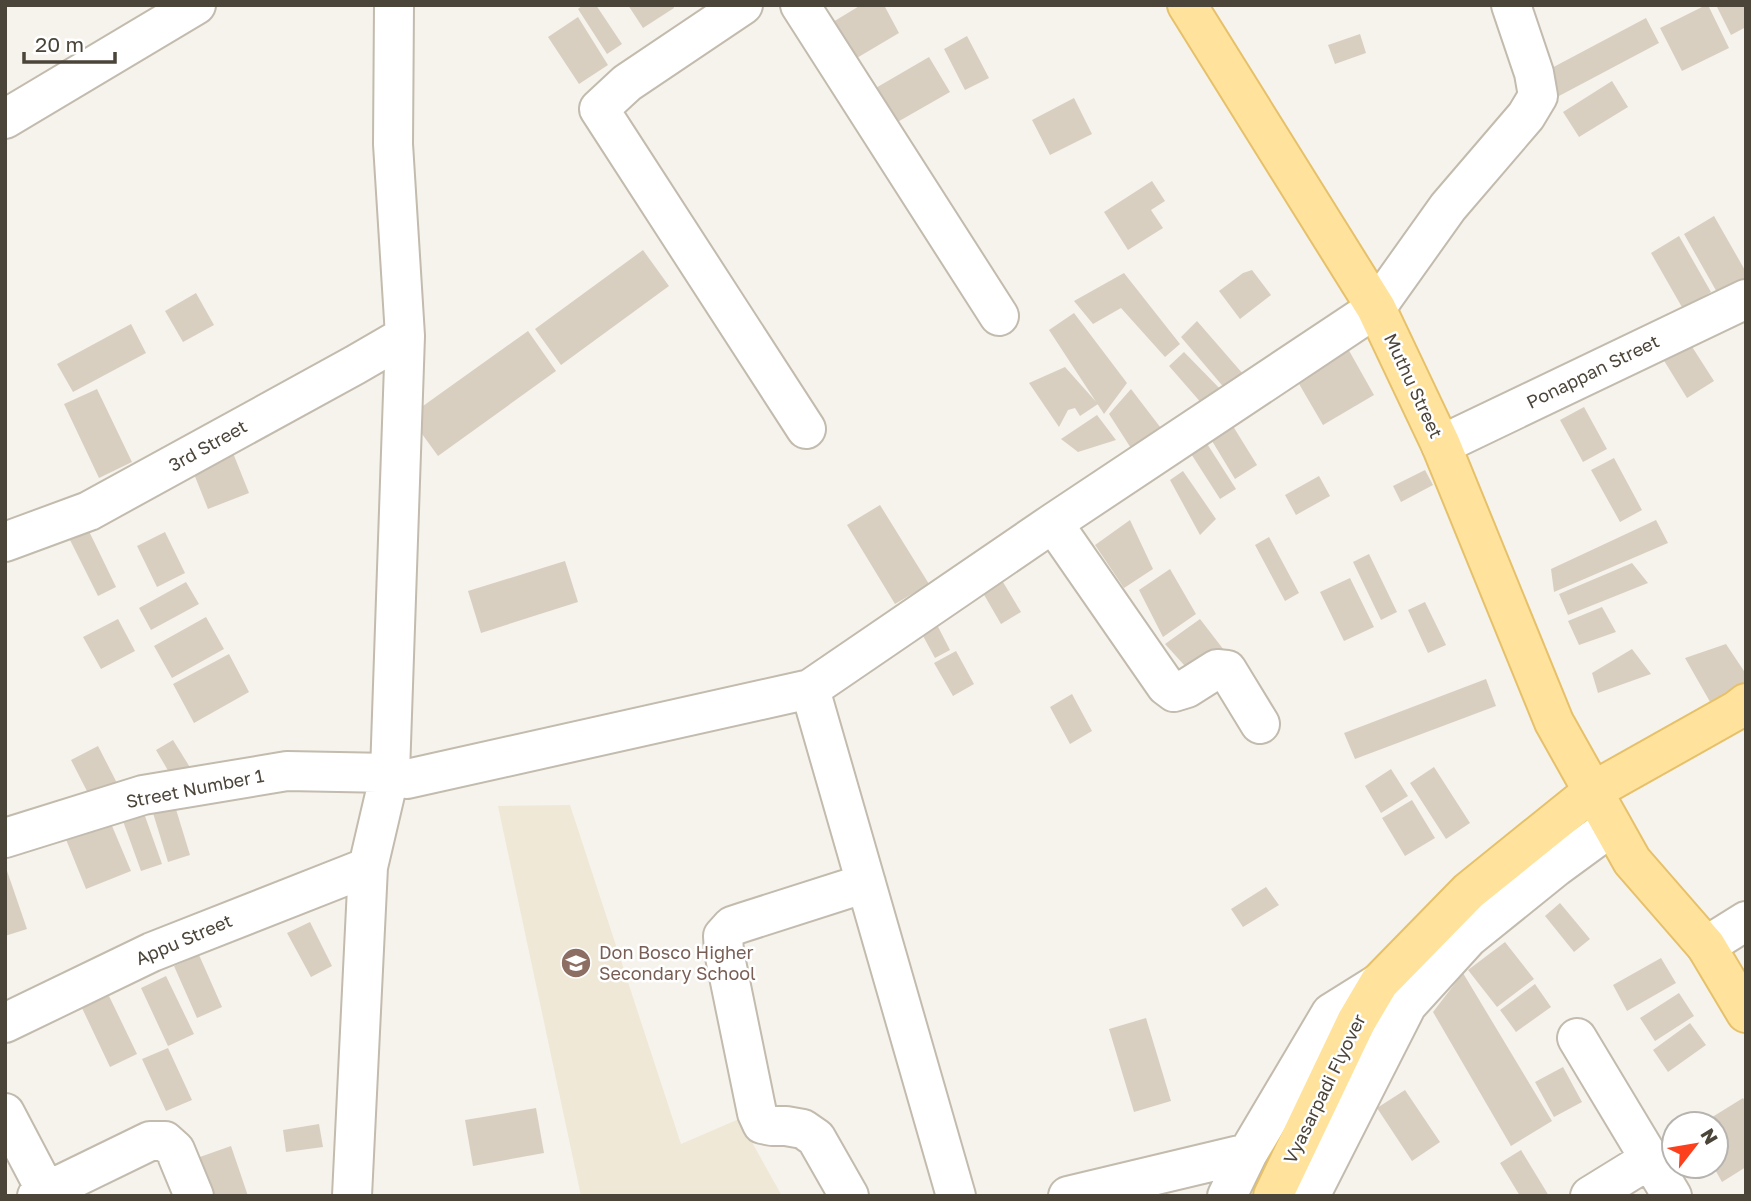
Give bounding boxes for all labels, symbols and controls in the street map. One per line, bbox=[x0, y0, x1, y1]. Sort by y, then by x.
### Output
scale bar bbox=[24, 21, 116, 65]
text: 20 m bbox=[35, 31, 84, 57]
street label: Ponappan Street bbox=[1523, 329, 1662, 413]
street label: Muthu Street bbox=[1380, 330, 1448, 442]
street label: 3rd Street bbox=[164, 415, 251, 476]
street label: Street Number 1 bbox=[124, 764, 266, 812]
street label: Appu Street bbox=[132, 909, 235, 969]
place label: Don Bosco Higher Secondary School bbox=[599, 941, 756, 984]
school or university icon: Don Bosco Higher Secondary School bbox=[559, 946, 593, 980]
street label: Vyasarpadi Flyover bbox=[1278, 1010, 1370, 1167]
north arrow bbox=[1660, 1110, 1730, 1180]
text: N bbox=[1696, 1124, 1724, 1148]

